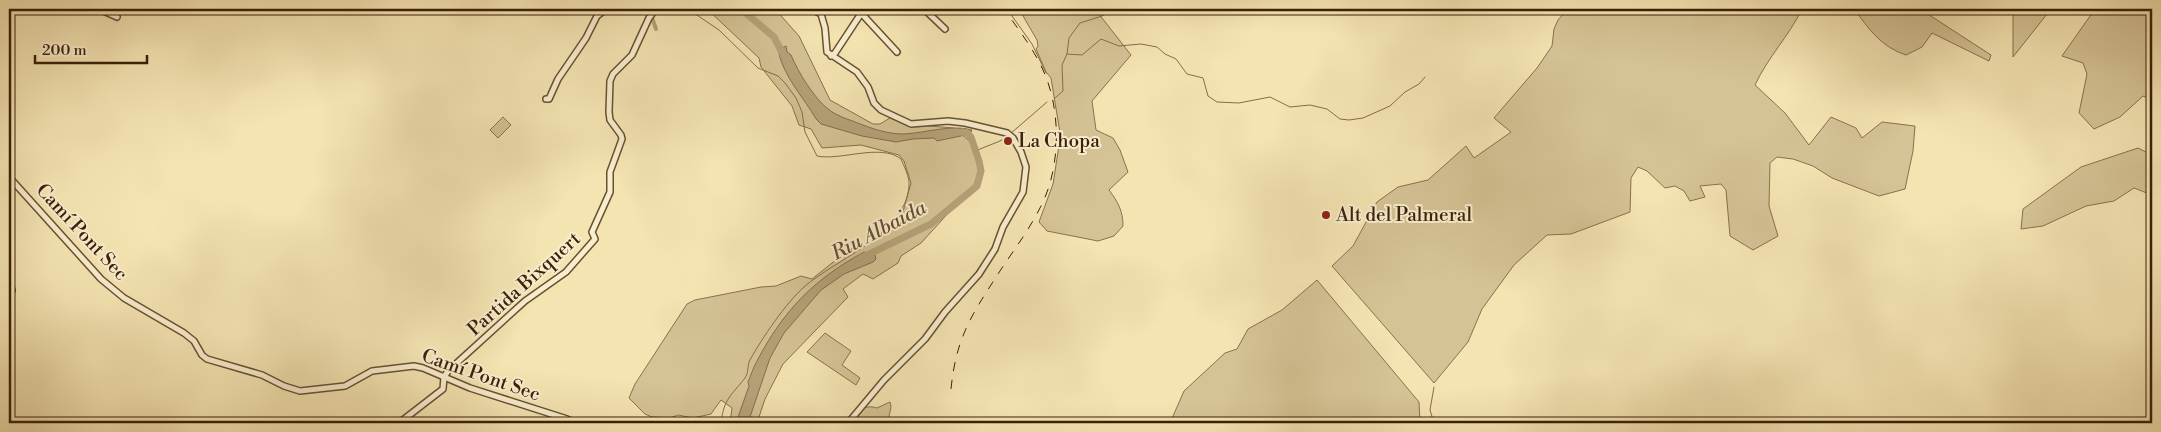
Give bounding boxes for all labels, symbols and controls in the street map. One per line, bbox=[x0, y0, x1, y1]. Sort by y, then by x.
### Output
scale bar bbox=[35, 32, 148, 64]
text: 200 m bbox=[42, 41, 87, 60]
place label: La Chopa bbox=[1018, 129, 1100, 153]
marker: La Chopa bbox=[1002, 135, 1014, 147]
street label: Camí Pont Sec bbox=[31, 178, 133, 286]
water label: Riu Albaida bbox=[826, 195, 932, 267]
place label: Alt del Palmeral bbox=[1335, 203, 1472, 227]
marker: Alt del Palmeral bbox=[1320, 209, 1332, 221]
street label: Partida Bixquert bbox=[462, 227, 586, 341]
street label: Camí Pont Sec bbox=[419, 343, 543, 407]

